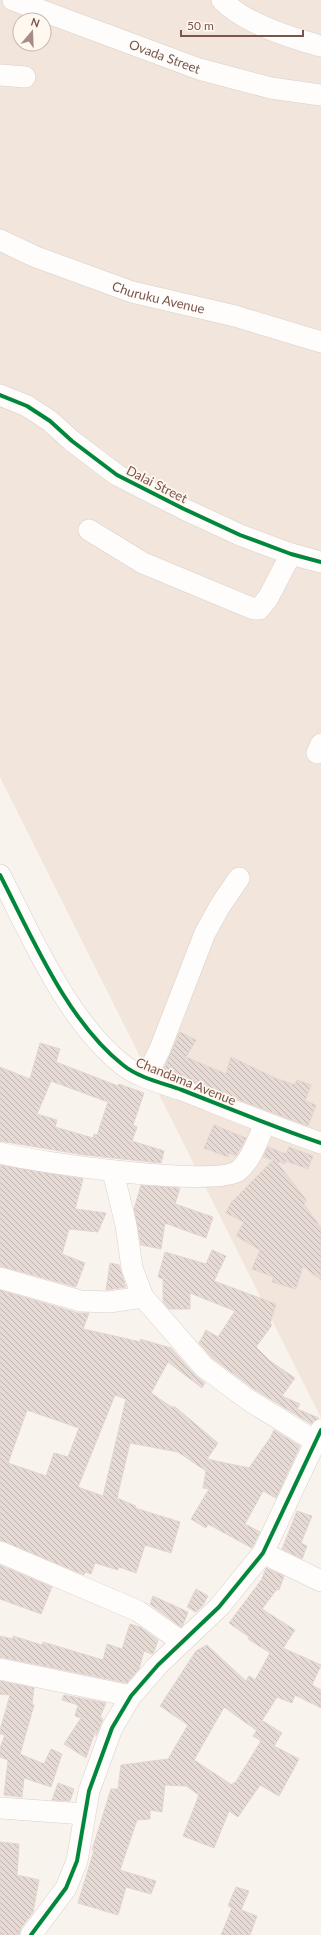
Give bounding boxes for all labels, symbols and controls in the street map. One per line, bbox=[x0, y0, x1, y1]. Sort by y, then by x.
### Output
north arrow bbox=[12, 12, 52, 52]
scale bar bbox=[181, 12, 303, 38]
text: N bbox=[29, 15, 42, 30]
text: 50 m bbox=[187, 18, 214, 33]
street label: Ovada Street bbox=[127, 36, 203, 77]
street label: Churuku Avenue bbox=[110, 277, 207, 317]
street label: Dalai Street bbox=[124, 462, 191, 506]
street label: Chandama Avenue bbox=[134, 1054, 238, 1108]

